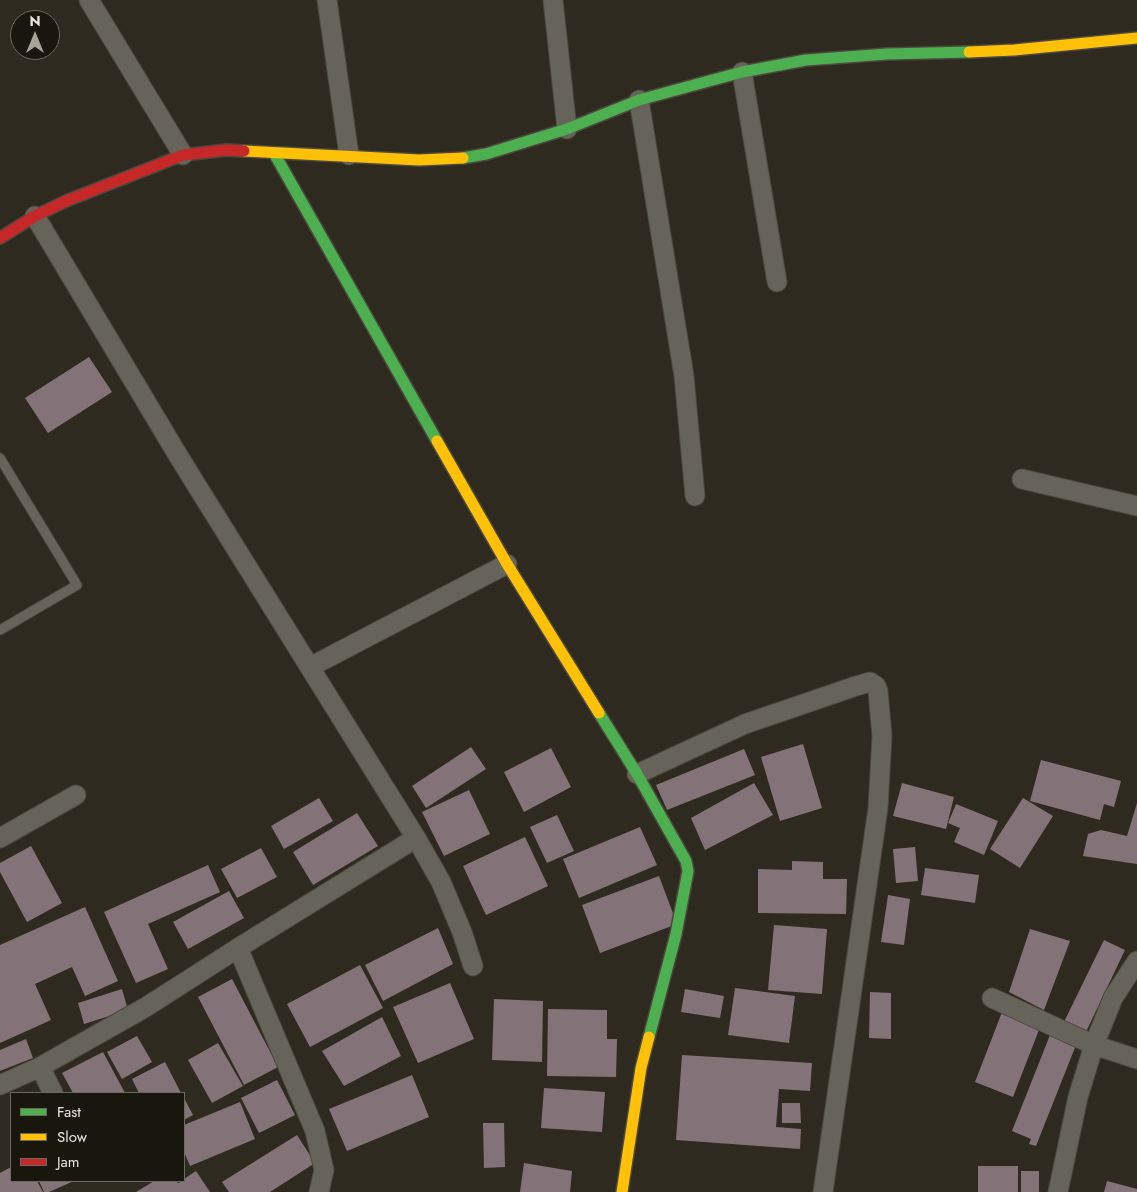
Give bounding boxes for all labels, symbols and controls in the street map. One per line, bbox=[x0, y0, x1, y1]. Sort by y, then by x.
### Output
north arrow bbox=[10, 10, 60, 60]
text: N bbox=[29, 11, 41, 31]
legend bbox=[10, 1092, 185, 1182]
text: Fast bbox=[57, 1101, 81, 1123]
text: Slow bbox=[57, 1126, 87, 1148]
text: Jam bbox=[57, 1151, 80, 1173]

